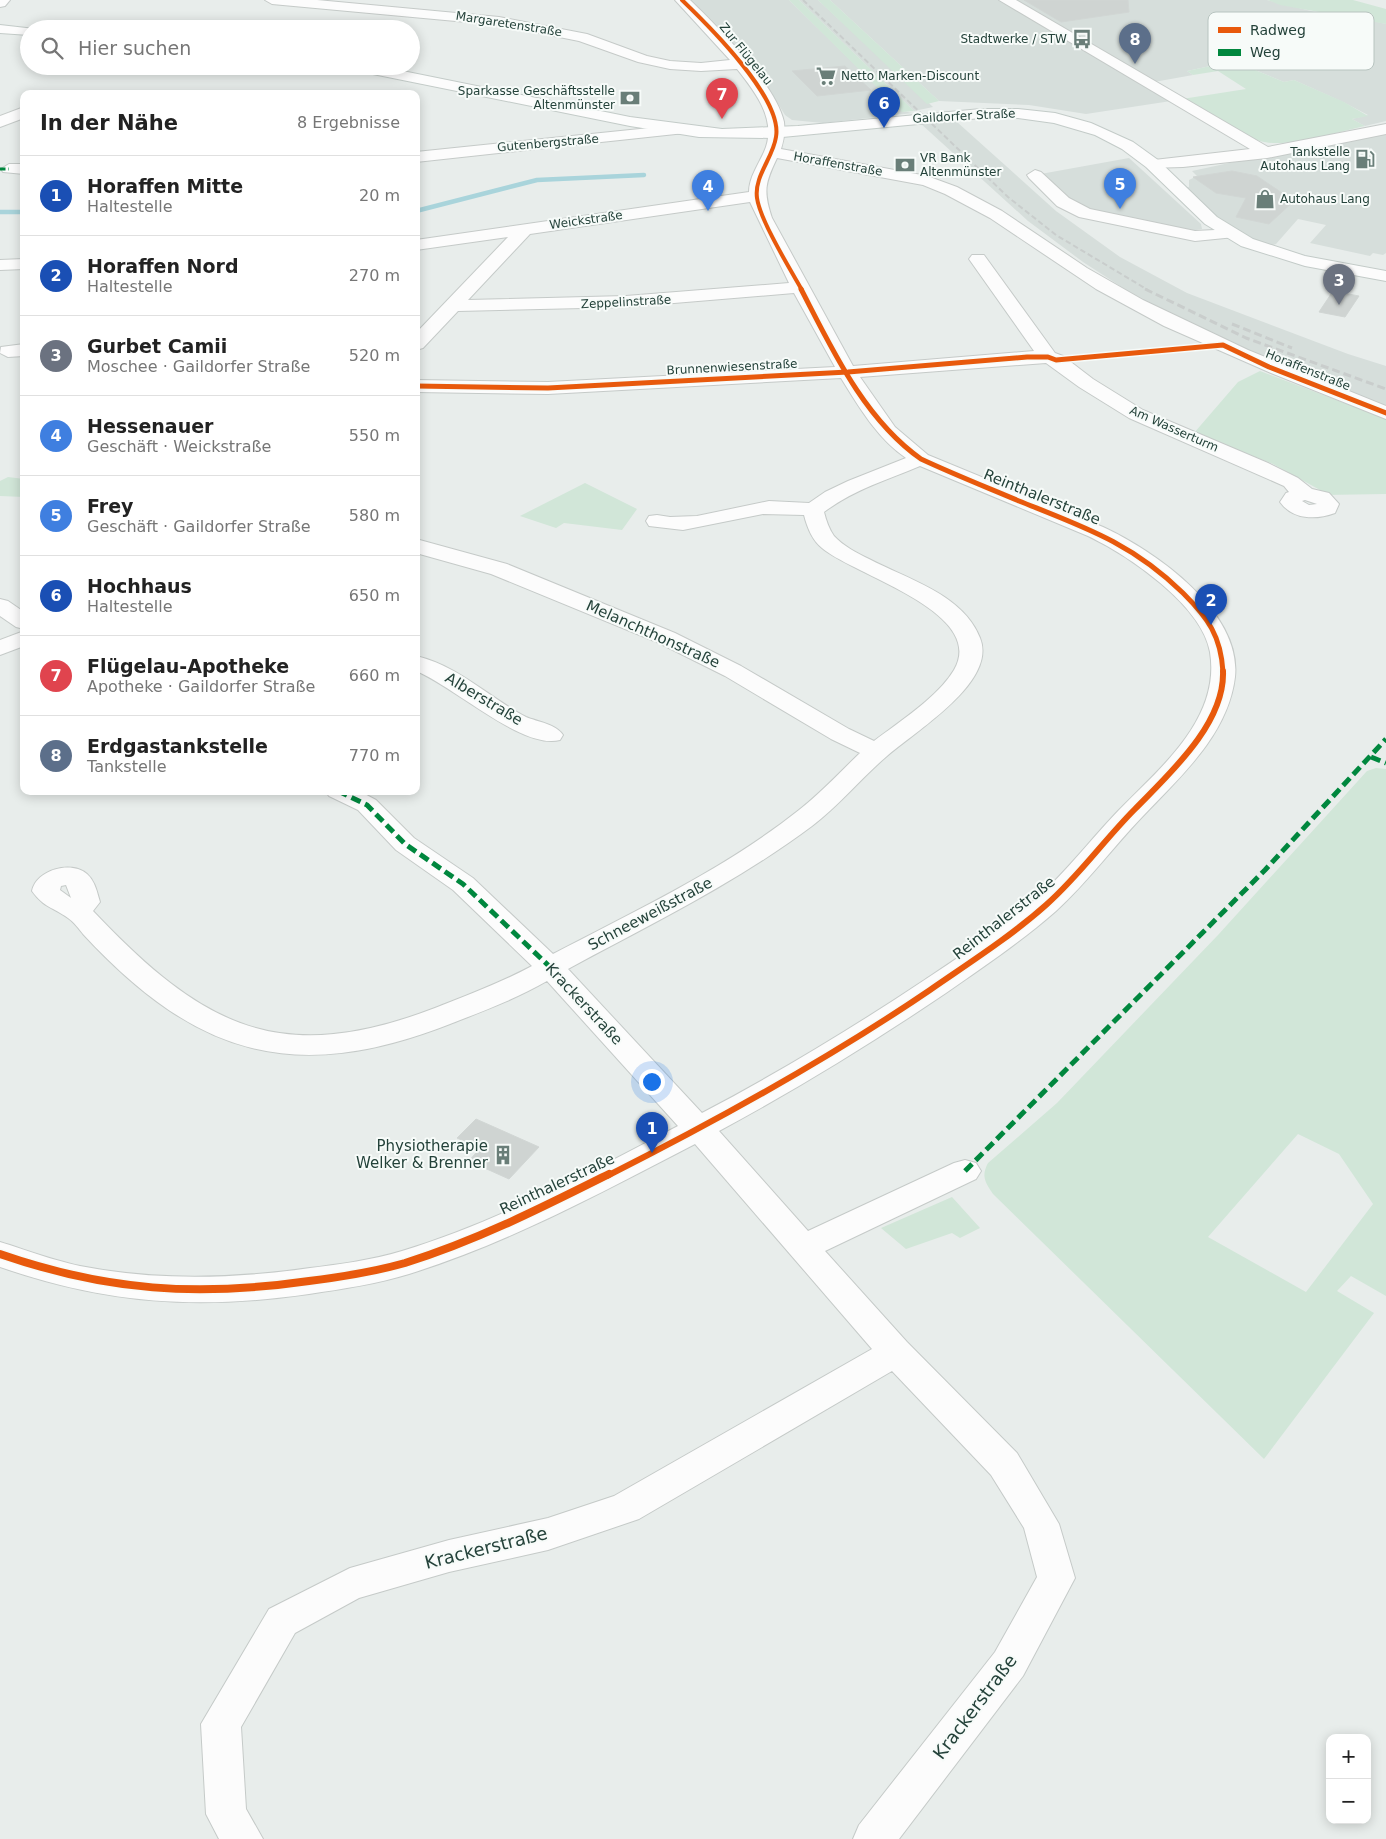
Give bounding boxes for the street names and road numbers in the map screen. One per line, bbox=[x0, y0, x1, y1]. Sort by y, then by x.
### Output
street label: Margaretenstraße bbox=[455, 9, 563, 39]
street label: Zur Flügelau bbox=[717, 20, 775, 88]
street label: Gaildorfer Straße bbox=[912, 106, 1016, 126]
street label: Gutenbergstraße bbox=[497, 132, 599, 154]
street label: Horaffenstraße bbox=[792, 149, 884, 179]
street label: Weickstraße bbox=[549, 208, 623, 232]
street label: Zeppelinstraße bbox=[580, 293, 672, 311]
street label: Horaffenstraße bbox=[1264, 347, 1352, 393]
street label: Brunnenwiesenstraße bbox=[666, 357, 798, 377]
street label: Am Wasserturm bbox=[1127, 403, 1221, 455]
street label: Reinthalerstraße bbox=[981, 465, 1103, 529]
street label: Melanchthonstraße bbox=[583, 596, 723, 672]
street label: Alberstraße bbox=[442, 669, 526, 729]
street label: Reinthalerstraße bbox=[949, 873, 1059, 963]
street label: Schneeweißstraße bbox=[585, 874, 715, 954]
street label: Krackerstraße bbox=[542, 960, 626, 1048]
street label: Reinthalerstraße bbox=[497, 1150, 617, 1218]
street label: Krackerstraße bbox=[422, 1522, 549, 1573]
street label: Krackerstraße bbox=[928, 1650, 1021, 1763]

